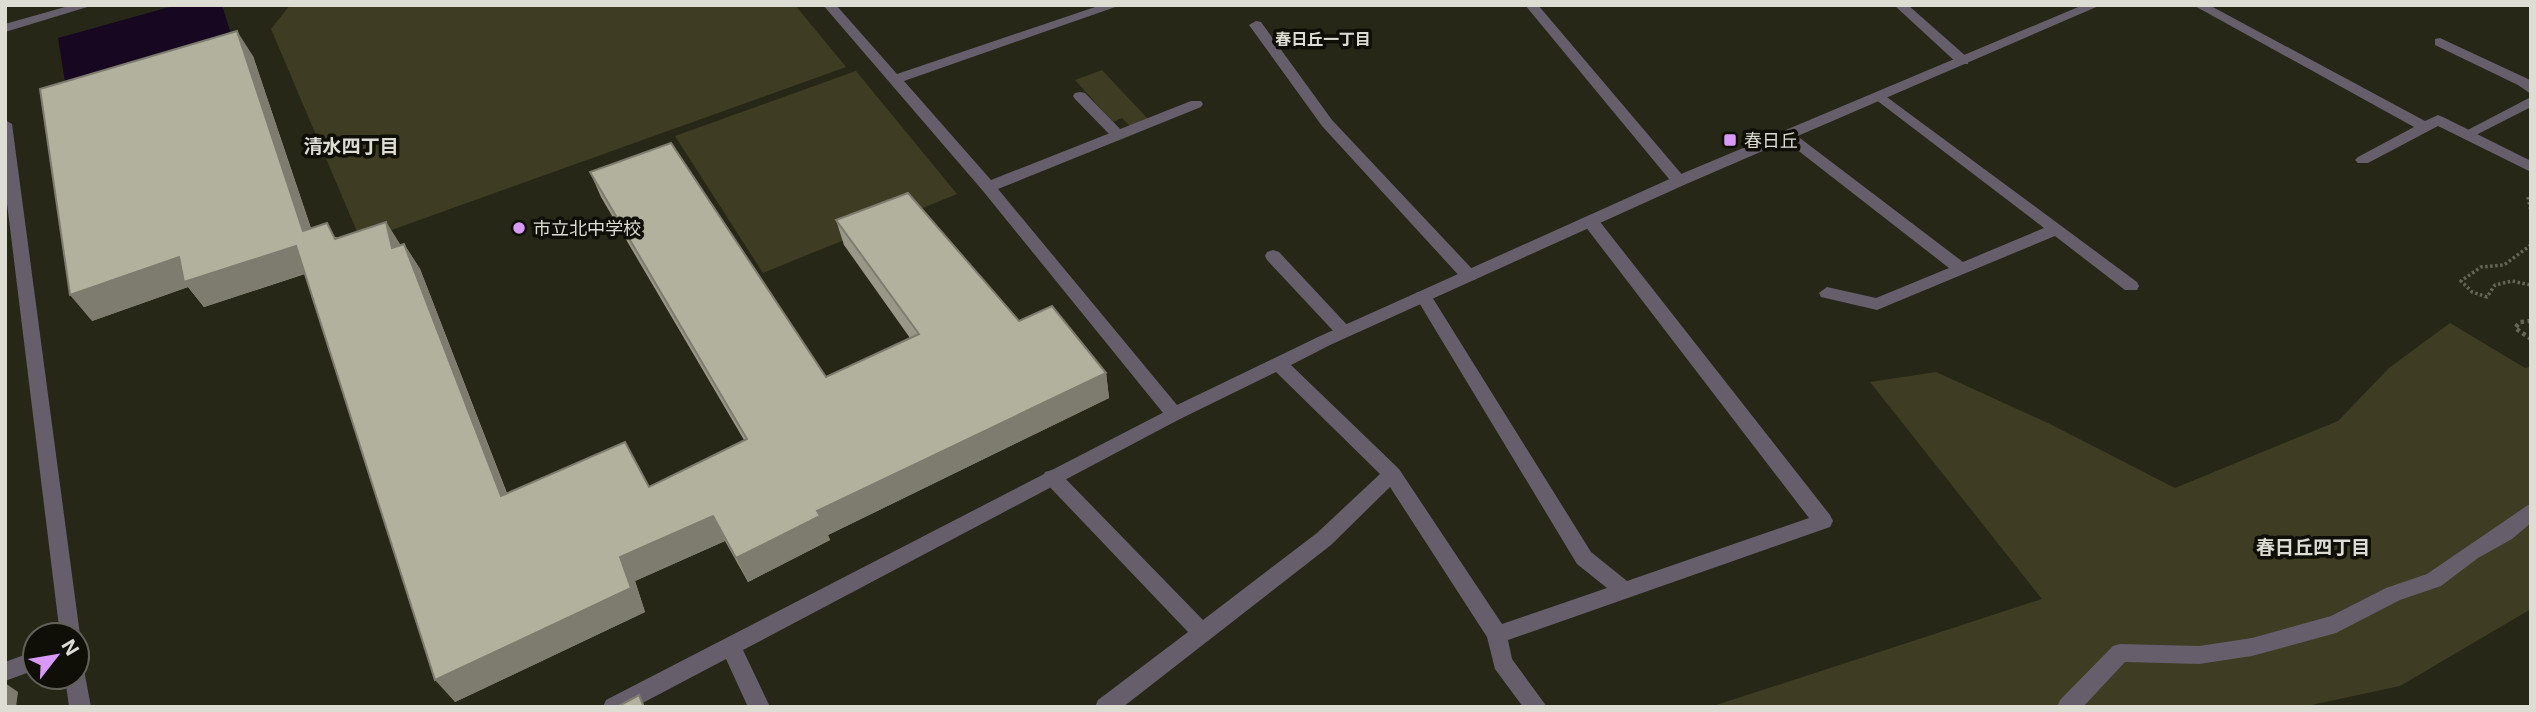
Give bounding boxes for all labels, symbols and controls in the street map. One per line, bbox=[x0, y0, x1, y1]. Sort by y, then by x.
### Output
district label: 春日丘一丁目 bbox=[1275, 29, 1371, 49]
place label: 春日丘 bbox=[1744, 130, 1798, 151]
marker: 春日丘 bbox=[1722, 132, 1738, 148]
district label: 清水四丁目 bbox=[303, 135, 399, 158]
place label: 市立北中学校 bbox=[533, 218, 641, 239]
marker: 市立北中学校 bbox=[511, 220, 527, 236]
district label: 春日丘四丁目 bbox=[2256, 536, 2370, 559]
north arrow bbox=[21, 621, 91, 691]
text: N bbox=[57, 635, 84, 660]

